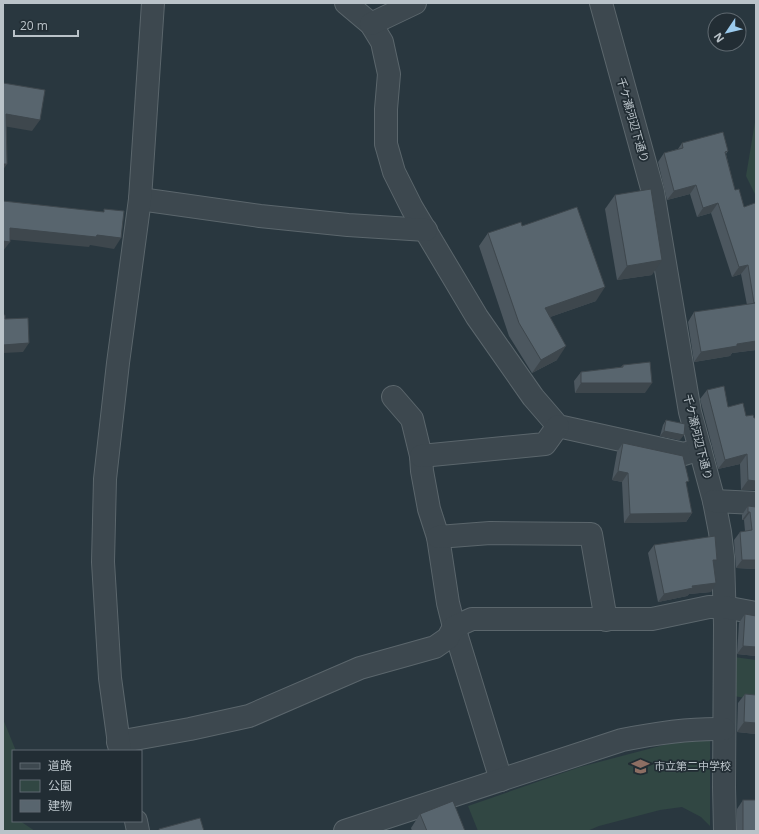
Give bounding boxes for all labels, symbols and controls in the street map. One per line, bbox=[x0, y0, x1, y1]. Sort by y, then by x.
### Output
scale bar bbox=[14, 12, 78, 38]
north arrow bbox=[707, 12, 747, 52]
text: 20 m bbox=[20, 17, 48, 34]
text: N bbox=[710, 30, 727, 46]
street label: 千ケ瀬河辺下通り bbox=[614, 75, 653, 164]
street label: 千ケ瀬河辺下通り bbox=[681, 392, 716, 481]
legend bbox=[12, 750, 142, 822]
school or university icon: 市立第二中学校 bbox=[631, 756, 651, 776]
text: 道路 bbox=[48, 757, 72, 774]
place label: 市立第二中学校 bbox=[654, 758, 731, 773]
text: 公園 bbox=[48, 777, 72, 794]
text: 建物 bbox=[48, 797, 72, 814]

